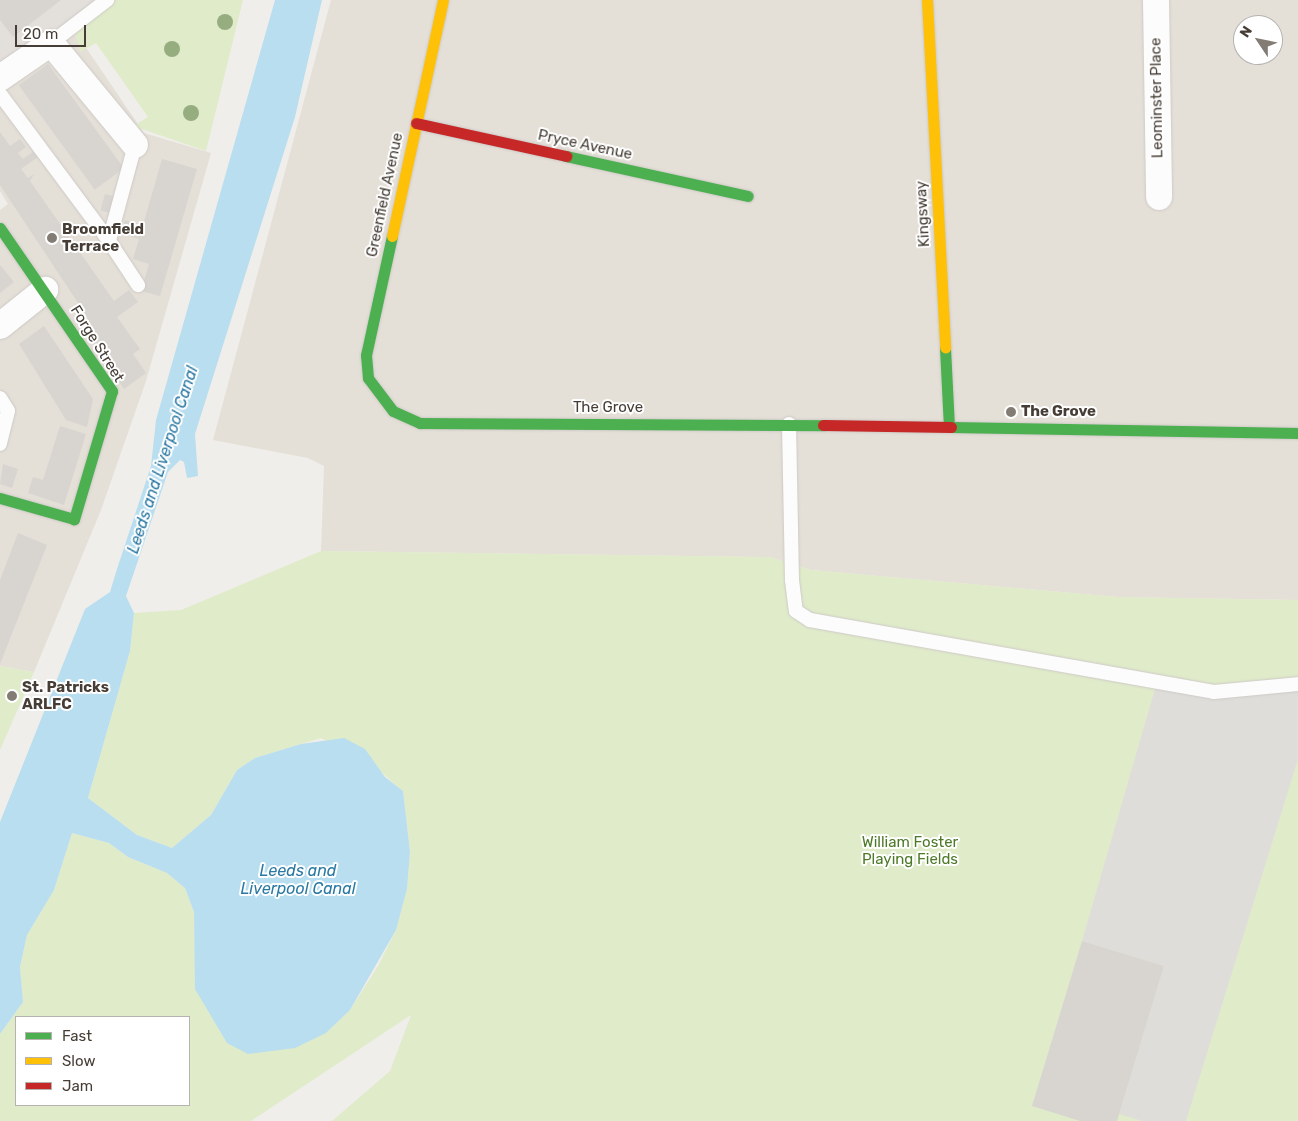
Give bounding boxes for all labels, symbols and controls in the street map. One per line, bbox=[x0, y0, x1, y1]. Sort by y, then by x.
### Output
scale bar bbox=[18, 15, 89, 47]
north arrow bbox=[1233, 15, 1283, 65]
text: N bbox=[1236, 23, 1256, 41]
text: 20 m bbox=[23, 25, 58, 43]
street label: Leominster Place bbox=[1147, 37, 1167, 159]
street label: Pryce Avenue bbox=[536, 126, 634, 164]
street label: Greenfield Avenue bbox=[363, 131, 407, 259]
street label: Kingsway bbox=[912, 180, 934, 248]
place label: Broomfield Terrace bbox=[62, 220, 144, 255]
marker: Broomfield Terrace bbox=[46, 232, 58, 244]
street label: Forge Street bbox=[66, 302, 128, 386]
water label: Leeds and Liverpool Canal bbox=[124, 364, 202, 556]
street label: The Grove bbox=[573, 399, 643, 417]
place label: The Grove bbox=[1021, 403, 1096, 421]
marker: The Grove bbox=[1005, 406, 1017, 418]
place label: St. Patricks ARLFC bbox=[22, 678, 109, 713]
marker: St. Patricks ARLFC bbox=[6, 690, 18, 702]
park label: William Foster Playing Fields bbox=[862, 833, 958, 868]
water label: Leeds and Liverpool Canal bbox=[240, 861, 356, 899]
legend bbox=[15, 1016, 190, 1106]
text: Fast bbox=[62, 1027, 92, 1045]
text: Slow bbox=[62, 1052, 95, 1070]
text: Jam bbox=[62, 1077, 93, 1095]

